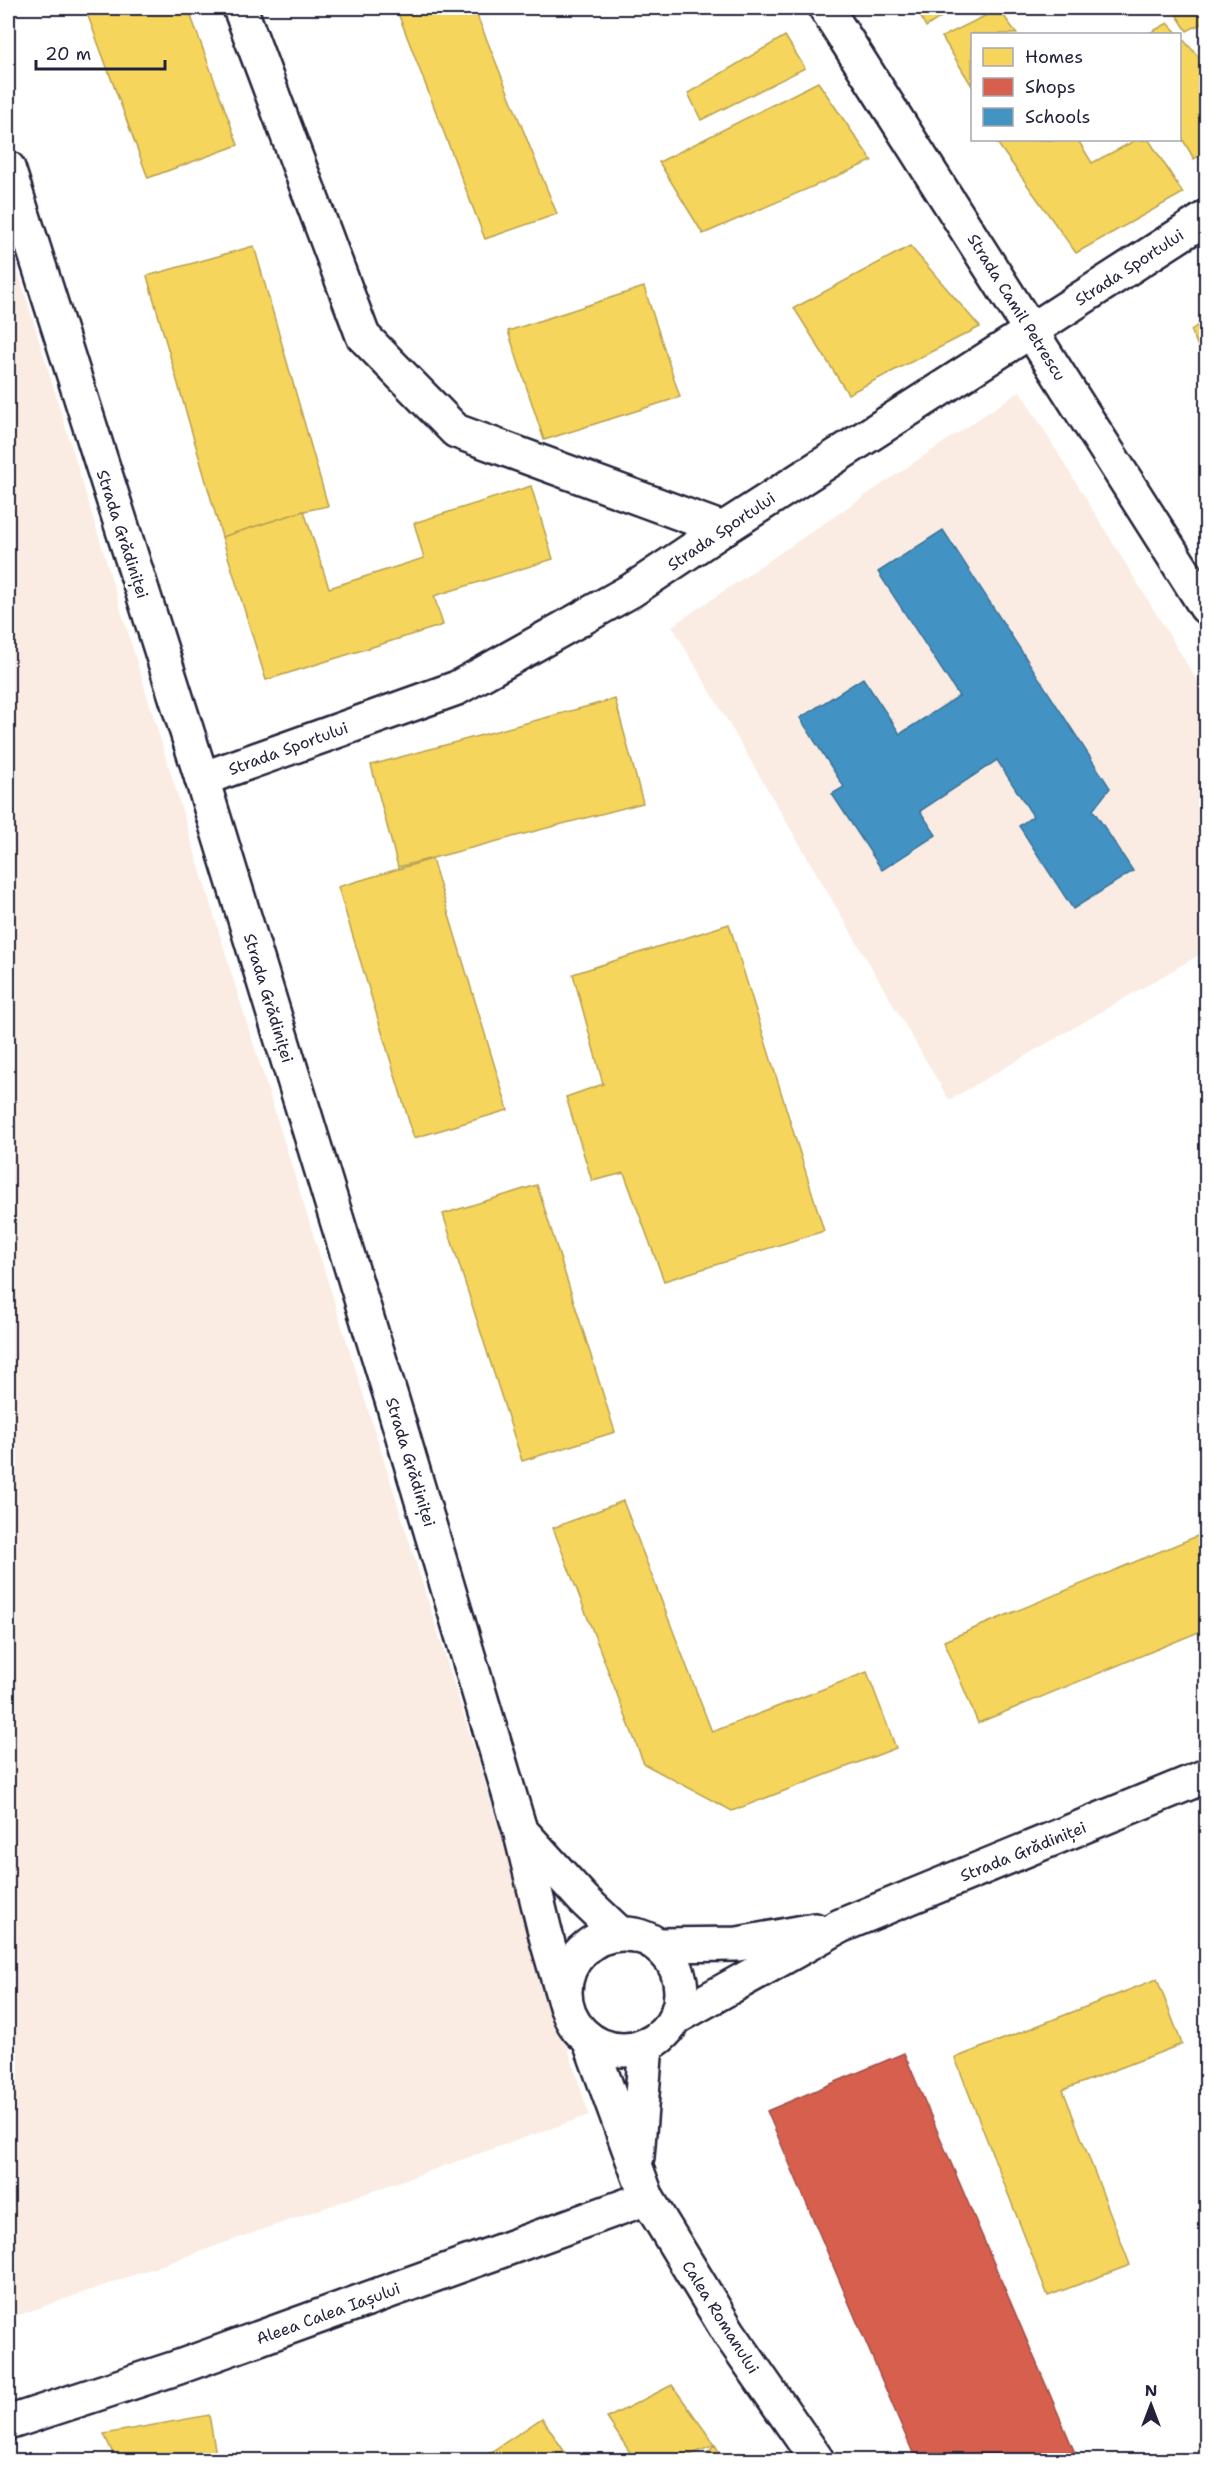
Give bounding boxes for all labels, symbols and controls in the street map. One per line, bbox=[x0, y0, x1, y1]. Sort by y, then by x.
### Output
scale bar bbox=[36, 33, 165, 71]
legend bbox=[971, 33, 1181, 141]
text: 20 m bbox=[45, 42, 91, 66]
text: Homes bbox=[1025, 45, 1083, 69]
text: Shops bbox=[1025, 75, 1076, 99]
text: Schools bbox=[1025, 105, 1091, 129]
street label: Strada Sportului bbox=[1071, 224, 1188, 310]
street label: Strada Camil Petrescu bbox=[963, 230, 1070, 385]
street label: Strada Grădiniței bbox=[91, 467, 153, 601]
street label: Strada Sportului bbox=[663, 488, 779, 575]
street label: Strada Sportului bbox=[225, 717, 351, 780]
street label: Strada Grădiniței bbox=[238, 931, 298, 1066]
street label: Strada Grădiniței bbox=[380, 1395, 440, 1530]
street label: Strada Grădiniței bbox=[957, 1817, 1090, 1887]
street label: Calea Romanului bbox=[677, 2257, 764, 2378]
street label: Aleea Calea Iașului bbox=[253, 2278, 403, 2350]
north arrow bbox=[1121, 2375, 1181, 2435]
text: N bbox=[1145, 2380, 1157, 2401]

